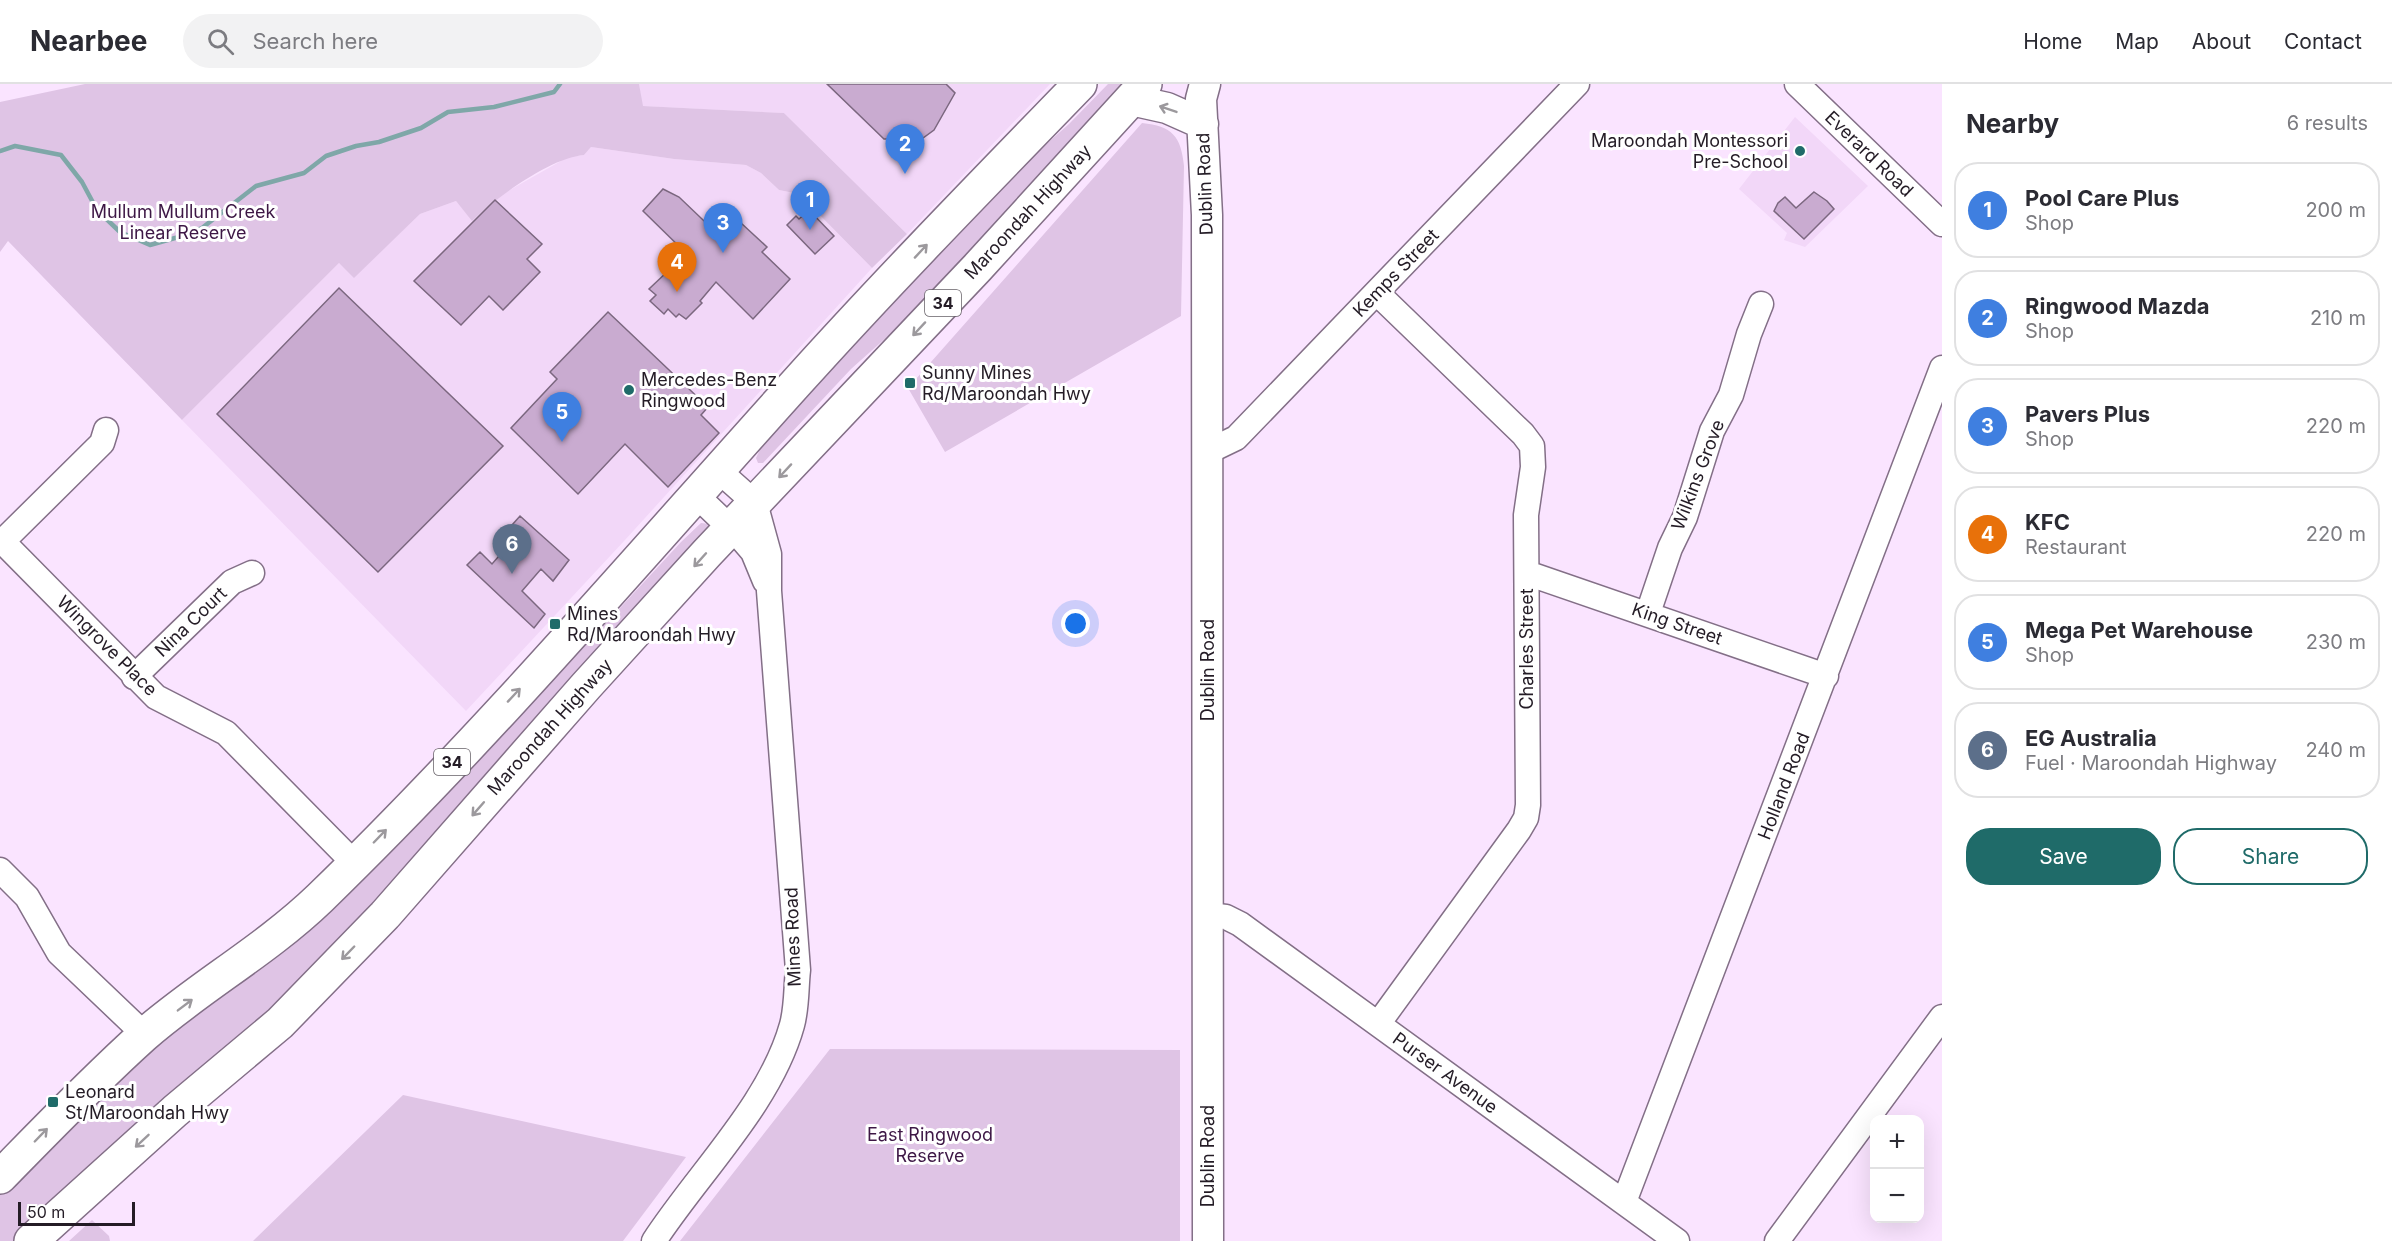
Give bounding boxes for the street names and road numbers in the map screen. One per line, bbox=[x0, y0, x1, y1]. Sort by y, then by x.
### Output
street label: Everard Road bbox=[1821, 107, 1918, 201]
street label: Dublin Road bbox=[1192, 132, 1217, 236]
street label: Maroondah Highway bbox=[960, 140, 1095, 283]
street label: Kemps Street bbox=[1348, 224, 1443, 321]
road number: 34 bbox=[925, 290, 961, 316]
street label: Wilkins Grove bbox=[1667, 417, 1728, 533]
street label: Nina Court bbox=[151, 582, 231, 661]
street label: Charles Street bbox=[1516, 588, 1537, 710]
street label: Wingrove Place bbox=[53, 591, 162, 700]
street label: King Street bbox=[1629, 598, 1725, 649]
street label: Dublin Road bbox=[1197, 619, 1218, 721]
street label: Maroondah Highway bbox=[483, 654, 616, 799]
street label: Holland Road bbox=[1753, 729, 1814, 842]
road number: 34 bbox=[434, 749, 470, 775]
street label: Mines Road bbox=[780, 887, 805, 987]
street label: Purser Avenue bbox=[1389, 1028, 1502, 1118]
street label: Dublin Road bbox=[1197, 1105, 1218, 1207]

